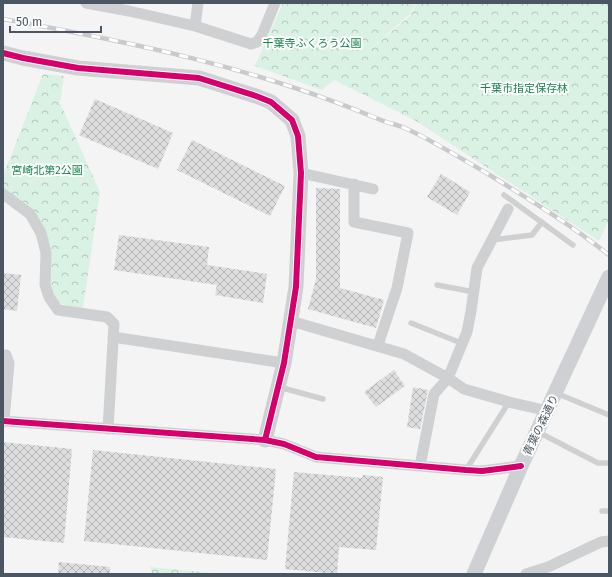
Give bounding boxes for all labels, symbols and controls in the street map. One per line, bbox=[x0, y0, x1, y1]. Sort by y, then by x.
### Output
scale bar bbox=[10, 8, 101, 34]
text: 50 m bbox=[16, 15, 42, 29]
park label: 千葉寺ふくろう公園 bbox=[263, 37, 362, 50]
park label: 千葉市指定保存林 bbox=[480, 82, 568, 95]
park label: 宮崎北第2公園 bbox=[11, 164, 83, 177]
street label: 青葉の森通り bbox=[521, 392, 561, 458]

